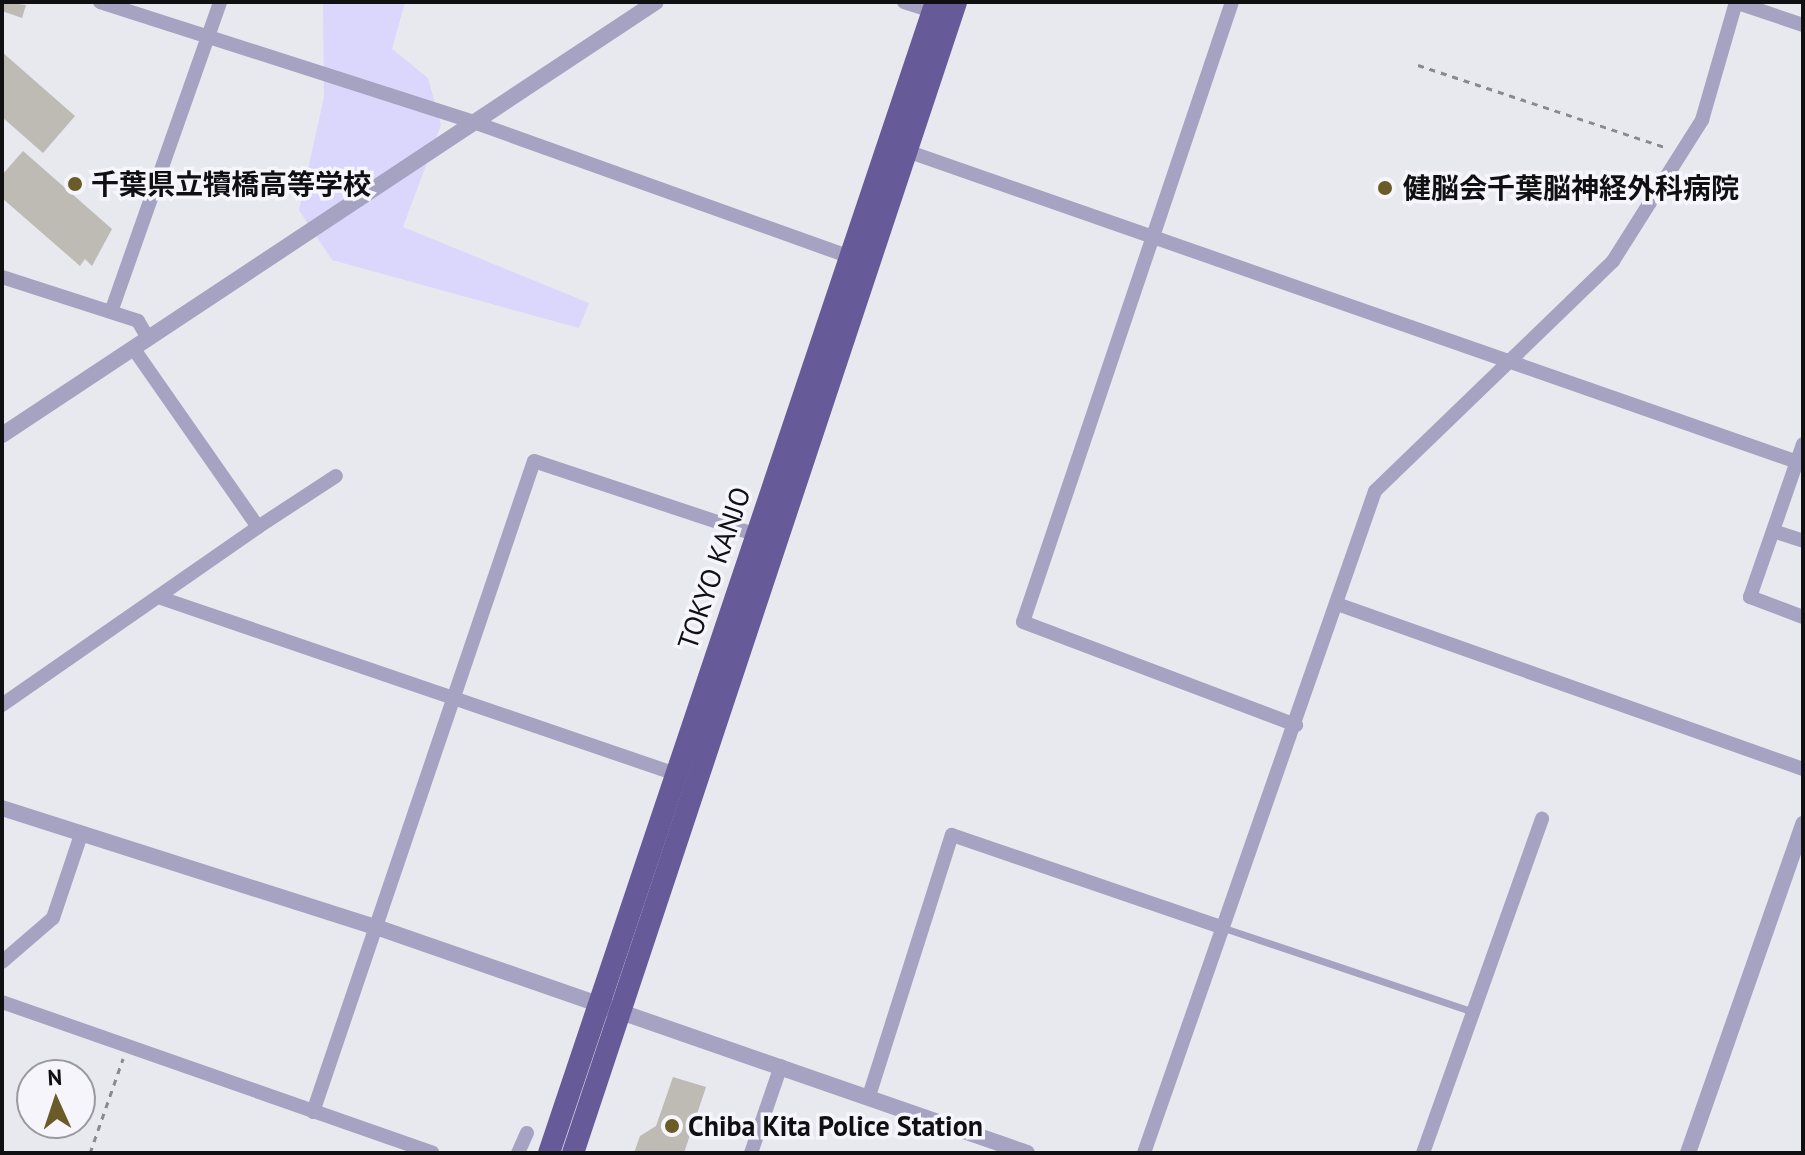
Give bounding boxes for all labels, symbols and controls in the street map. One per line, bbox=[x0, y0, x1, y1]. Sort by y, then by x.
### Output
place label: 千葉県立犢橋高等学校 bbox=[91, 167, 371, 201]
place label: 健脳会千葉脳神経外科病院 bbox=[1403, 171, 1739, 205]
marker: 千葉県立犢橋高等学校 bbox=[66, 175, 84, 193]
marker: 健脳会千葉脳神経外科病院 bbox=[1374, 177, 1396, 199]
street label: TOKYO KANJO bbox=[671, 482, 757, 654]
north arrow bbox=[16, 1059, 96, 1139]
text: N bbox=[47, 1063, 63, 1091]
place label: Chiba Kita Police Station bbox=[688, 1109, 983, 1143]
marker: Chiba Kita Police Station bbox=[663, 1117, 681, 1135]

